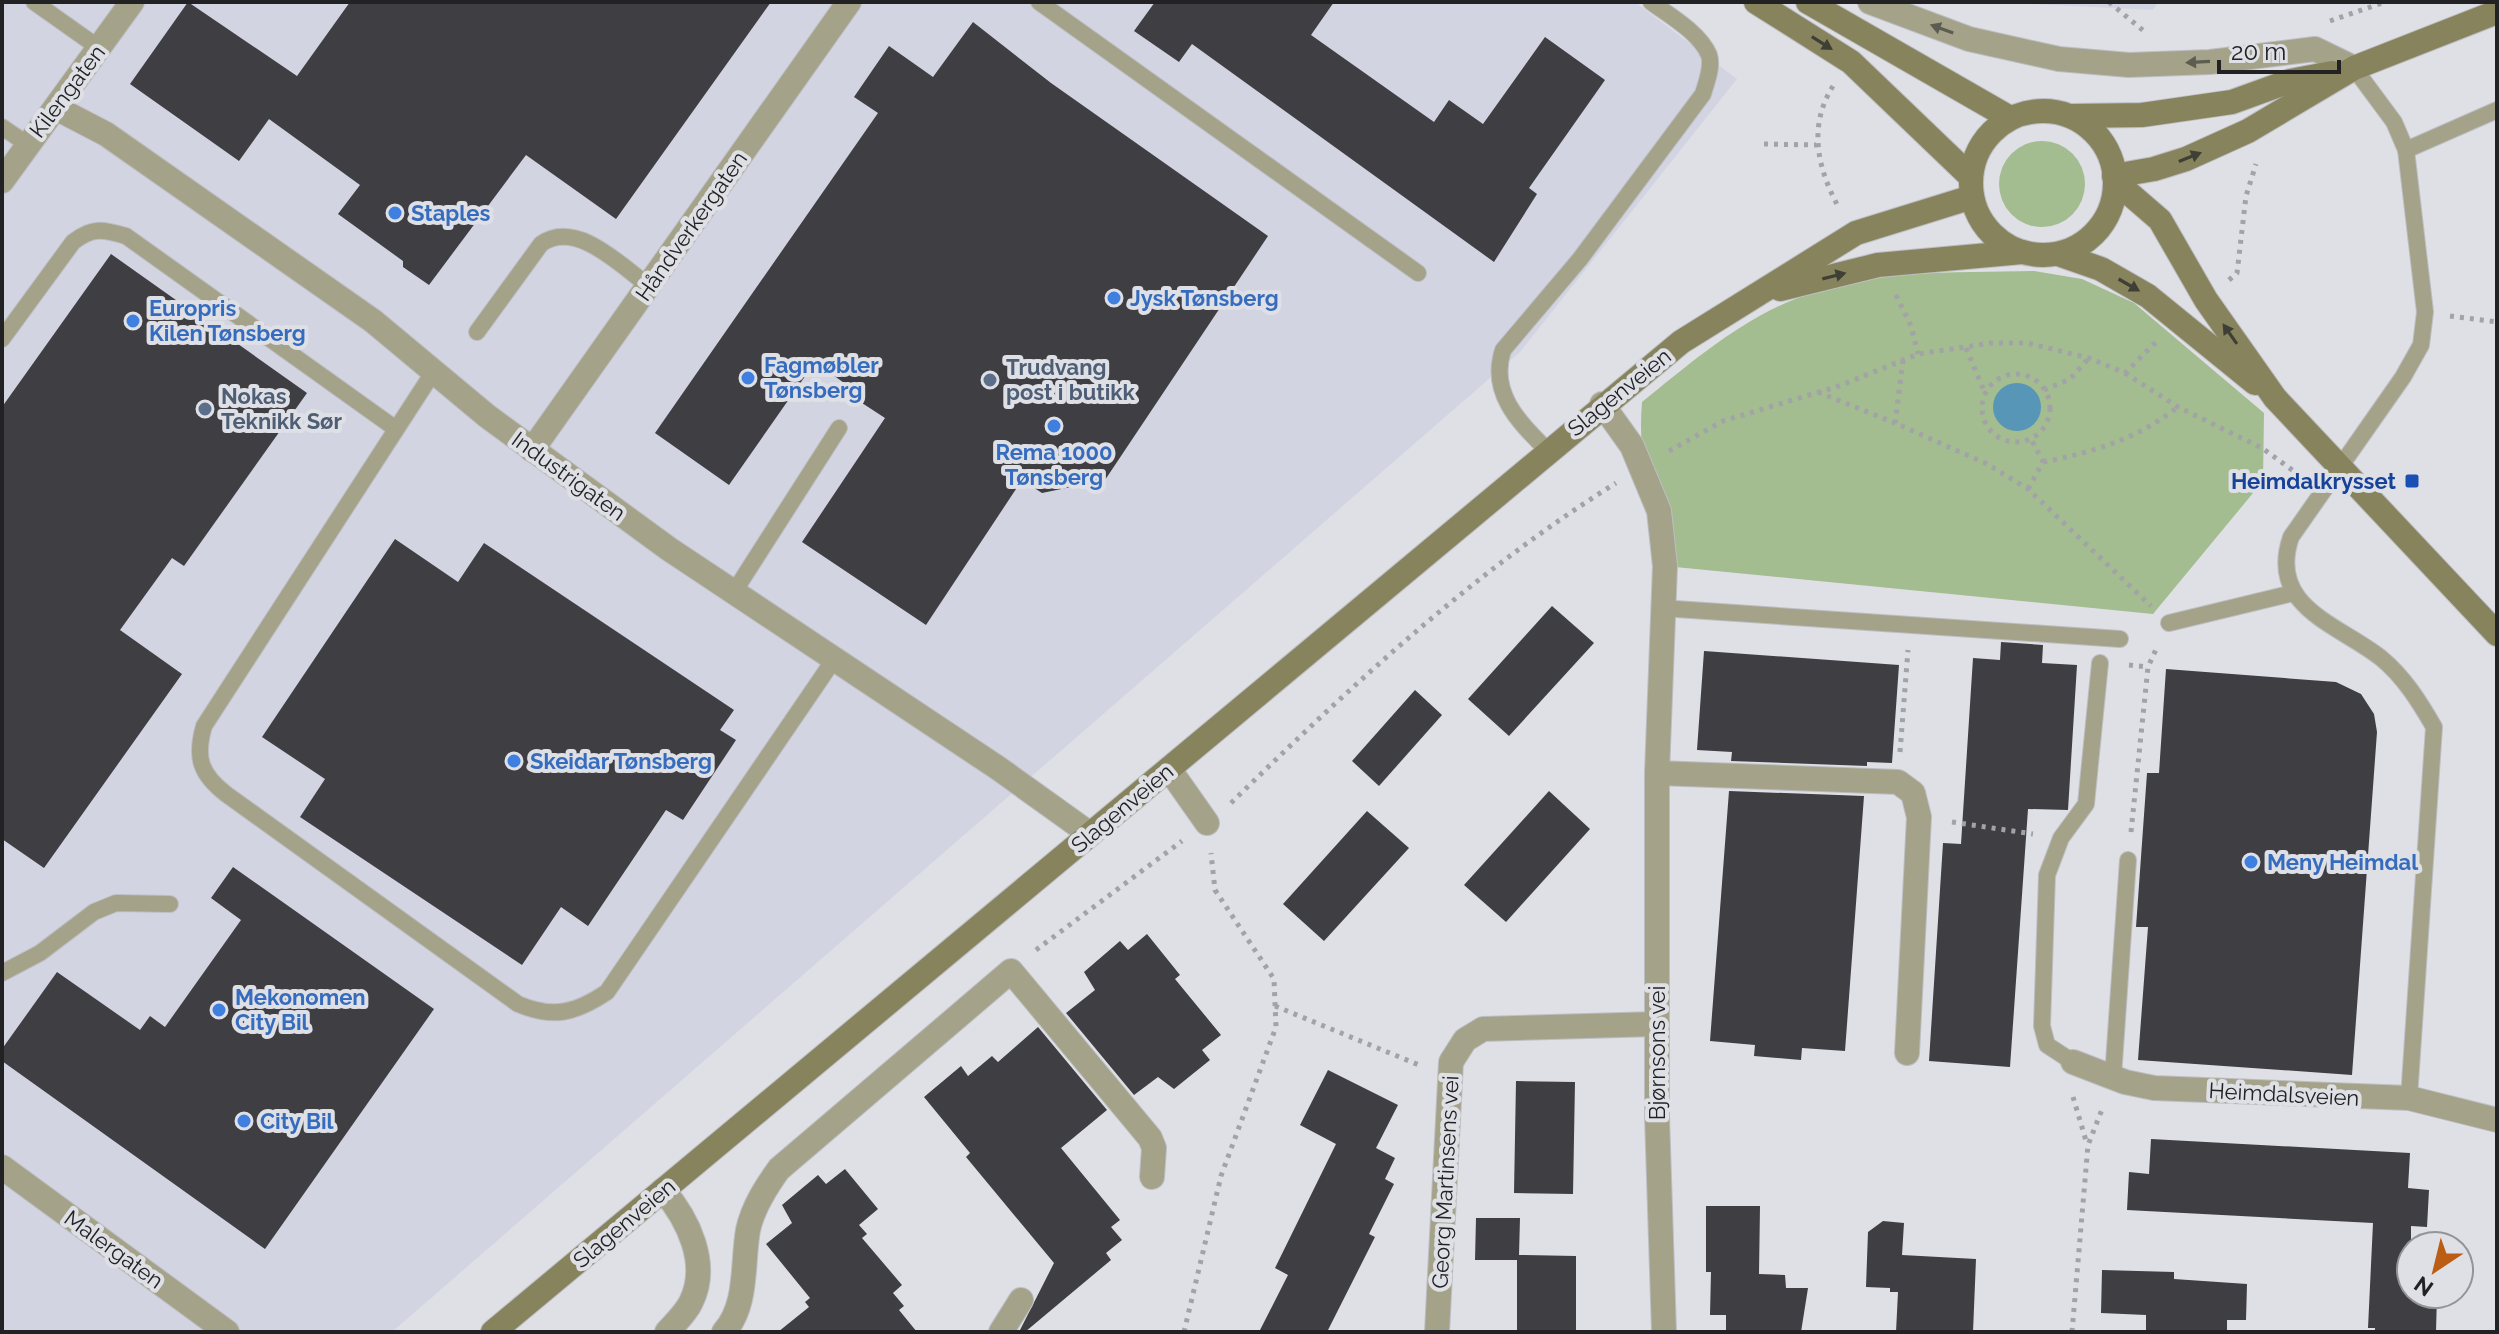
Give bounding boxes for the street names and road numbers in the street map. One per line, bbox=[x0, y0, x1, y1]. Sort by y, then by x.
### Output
street label: Kilengaten bbox=[24, 40, 110, 142]
street label: Håndverkergaten bbox=[630, 146, 752, 306]
street label: Slagenveien bbox=[1562, 343, 1676, 441]
street label: Industrigaten bbox=[507, 426, 631, 526]
street label: Slagenveien bbox=[1066, 758, 1178, 858]
street label: Bjørnsons vei bbox=[1644, 986, 1670, 1120]
street label: Georg Martinsens vei bbox=[1426, 1075, 1464, 1289]
street label: Heimdalsveien bbox=[2208, 1077, 2360, 1111]
street label: Slagenveien bbox=[568, 1173, 680, 1273]
street label: Malergaten bbox=[59, 1204, 169, 1294]

